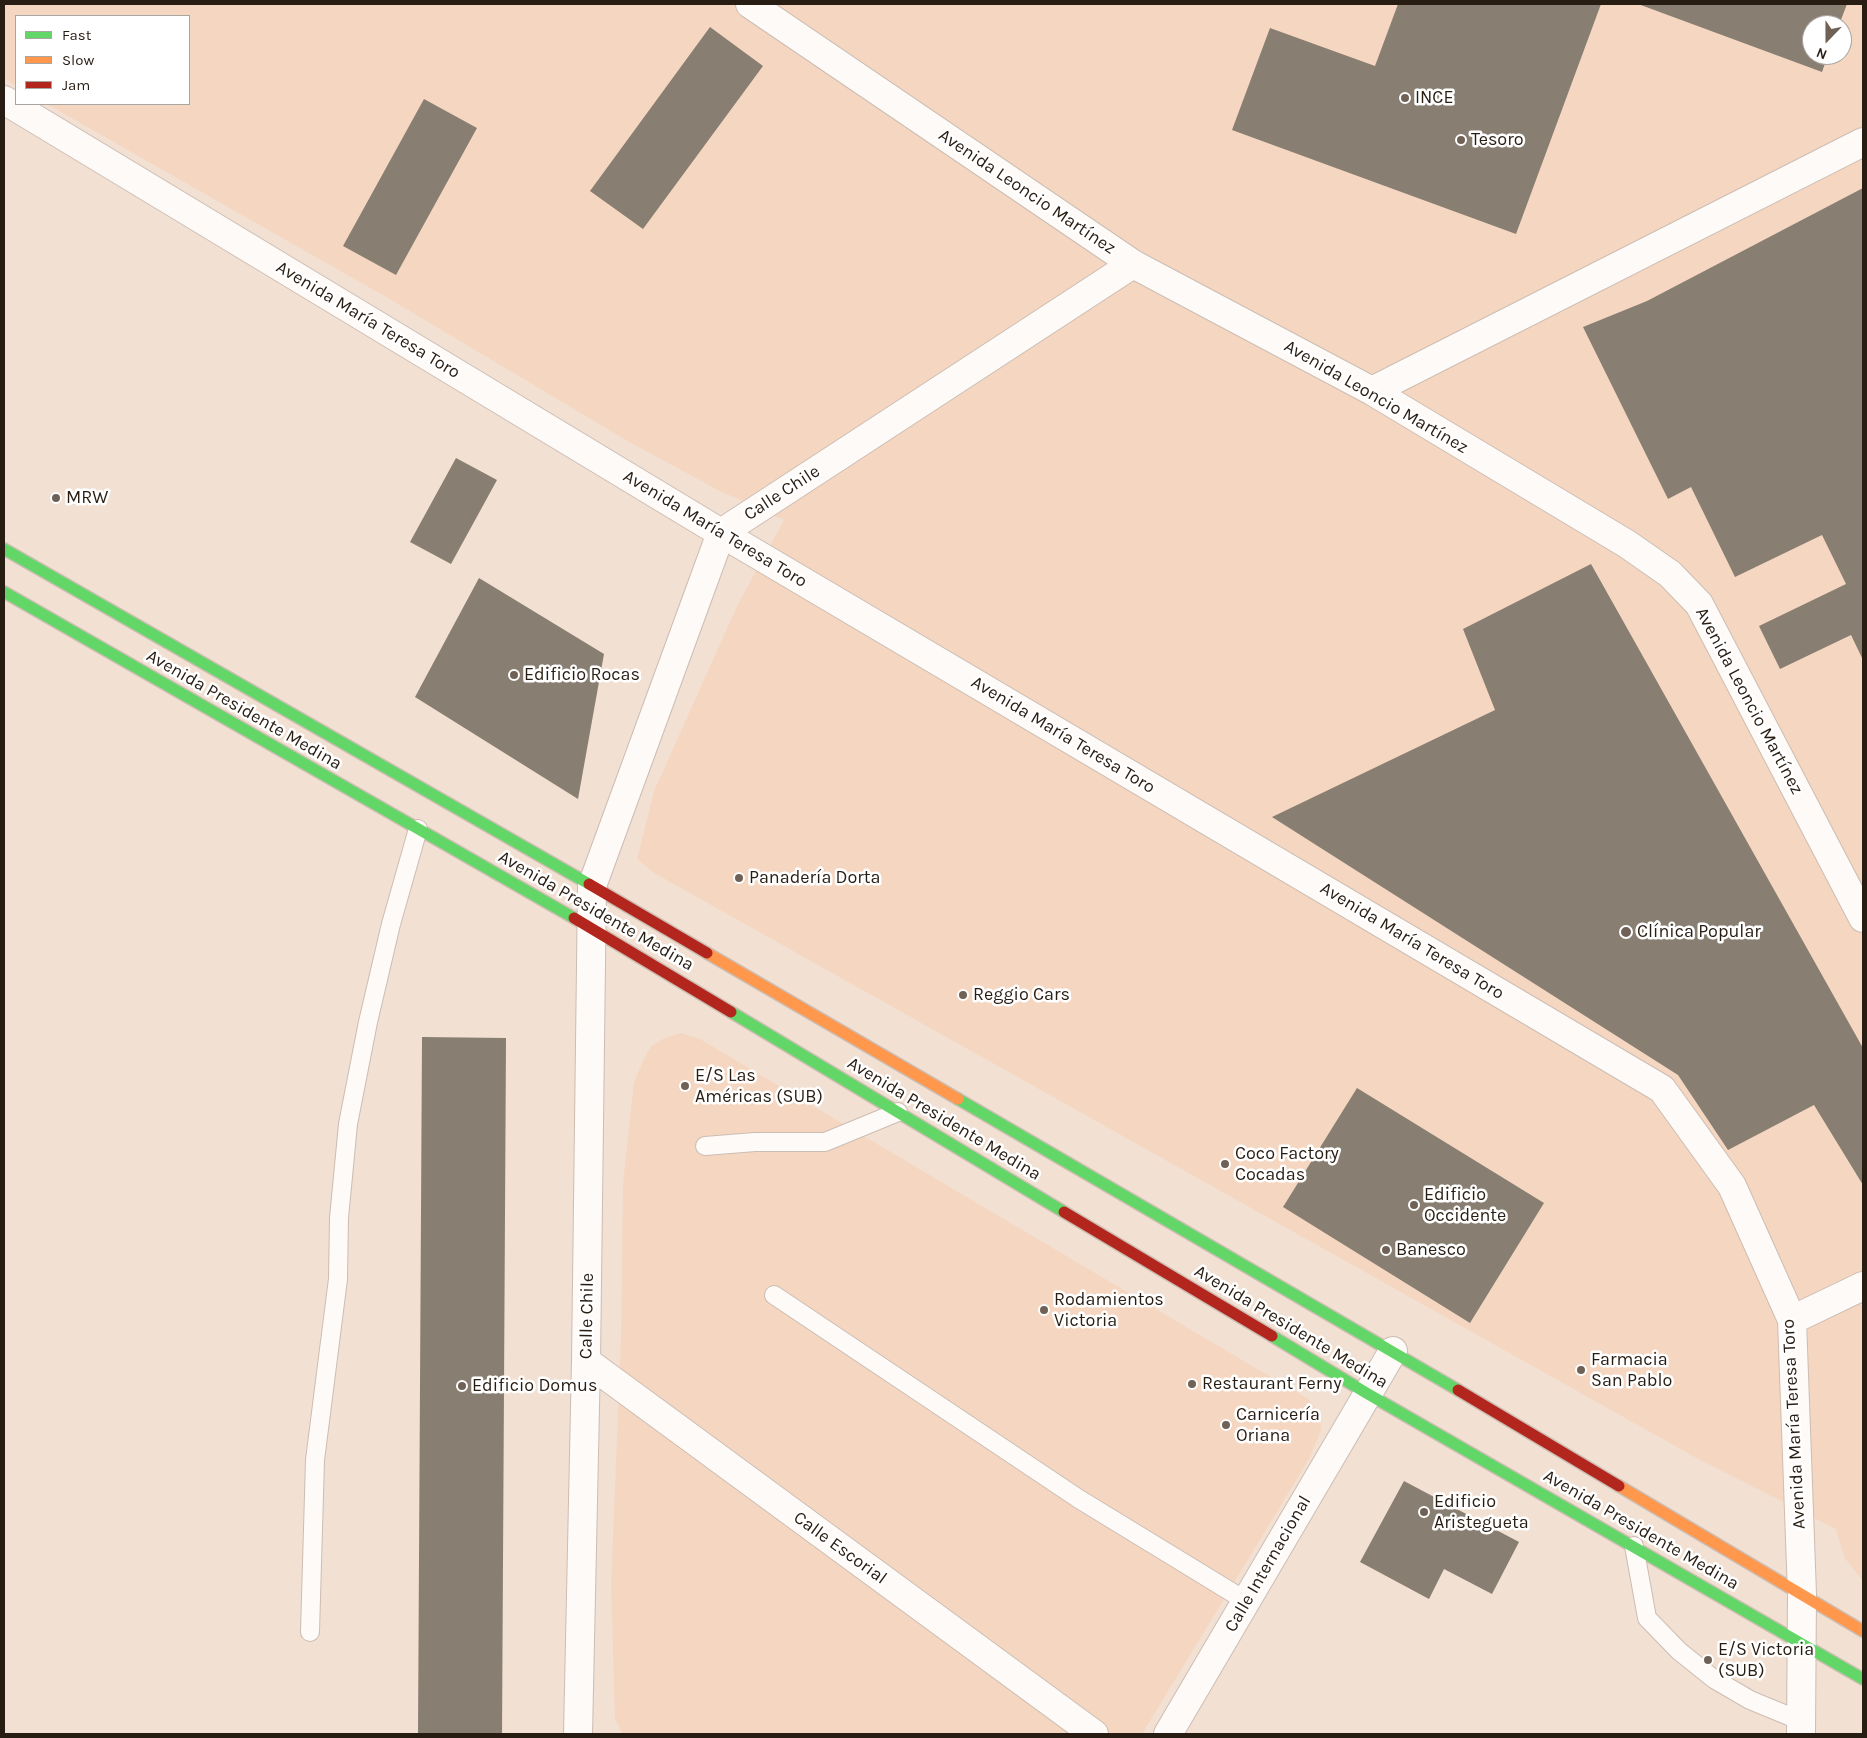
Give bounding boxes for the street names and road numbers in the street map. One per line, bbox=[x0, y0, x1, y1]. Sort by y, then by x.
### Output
street label: Avenida Leoncio Martínez bbox=[934, 125, 1120, 259]
street label: Avenida María Teresa Toro bbox=[272, 257, 464, 383]
street label: Avenida Leoncio Martínez bbox=[1280, 335, 1472, 459]
street label: Calle Chile bbox=[740, 460, 824, 526]
street label: Avenida María Teresa Toro bbox=[619, 466, 811, 592]
street label: Avenida Leoncio Martínez bbox=[1690, 604, 1808, 798]
street label: Avenida Presidente Medina bbox=[142, 645, 346, 775]
street label: Avenida María Teresa Toro bbox=[967, 672, 1159, 798]
street label: Avenida Presidente Medina bbox=[494, 846, 698, 976]
street label: Avenida María Teresa Toro bbox=[1316, 878, 1508, 1004]
street label: Avenida Presidente Medina bbox=[843, 1053, 1045, 1185]
street label: Avenida Presidente Medina bbox=[1190, 1261, 1392, 1393]
street label: Calle Chile bbox=[575, 1273, 599, 1359]
street label: Avenida María Teresa Toro bbox=[1778, 1318, 1810, 1530]
street label: Avenida Presidente Medina bbox=[1539, 1465, 1743, 1595]
street label: Calle Internacional bbox=[1220, 1492, 1316, 1636]
street label: Calle Escorial bbox=[789, 1507, 891, 1589]

